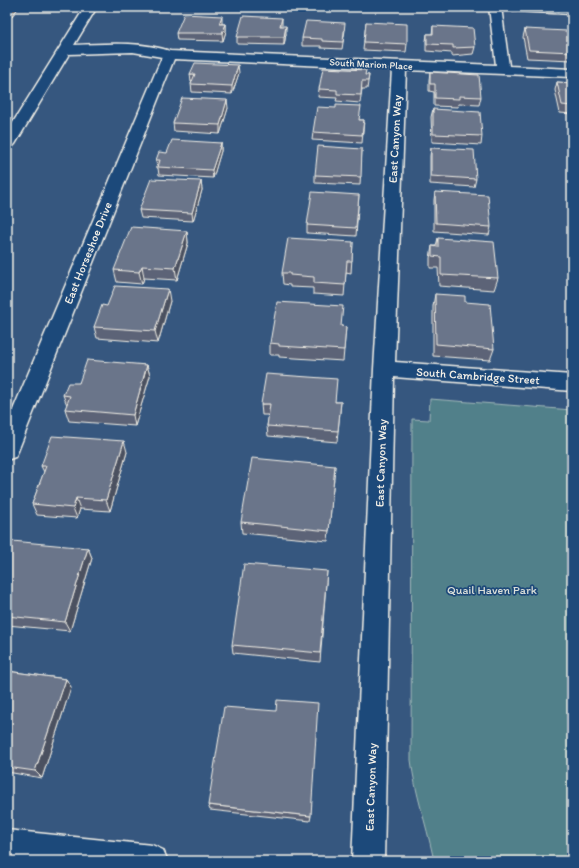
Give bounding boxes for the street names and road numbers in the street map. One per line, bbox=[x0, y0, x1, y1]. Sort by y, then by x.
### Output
street label: South Marion Place bbox=[329, 55, 413, 73]
street label: East Canyon Way bbox=[386, 94, 404, 184]
street label: East Horseshoe Drive bbox=[61, 200, 115, 306]
street label: South Cambridge Street bbox=[416, 365, 541, 387]
street label: East Canyon Way bbox=[372, 418, 390, 507]
street label: East Canyon Way bbox=[362, 742, 380, 831]

